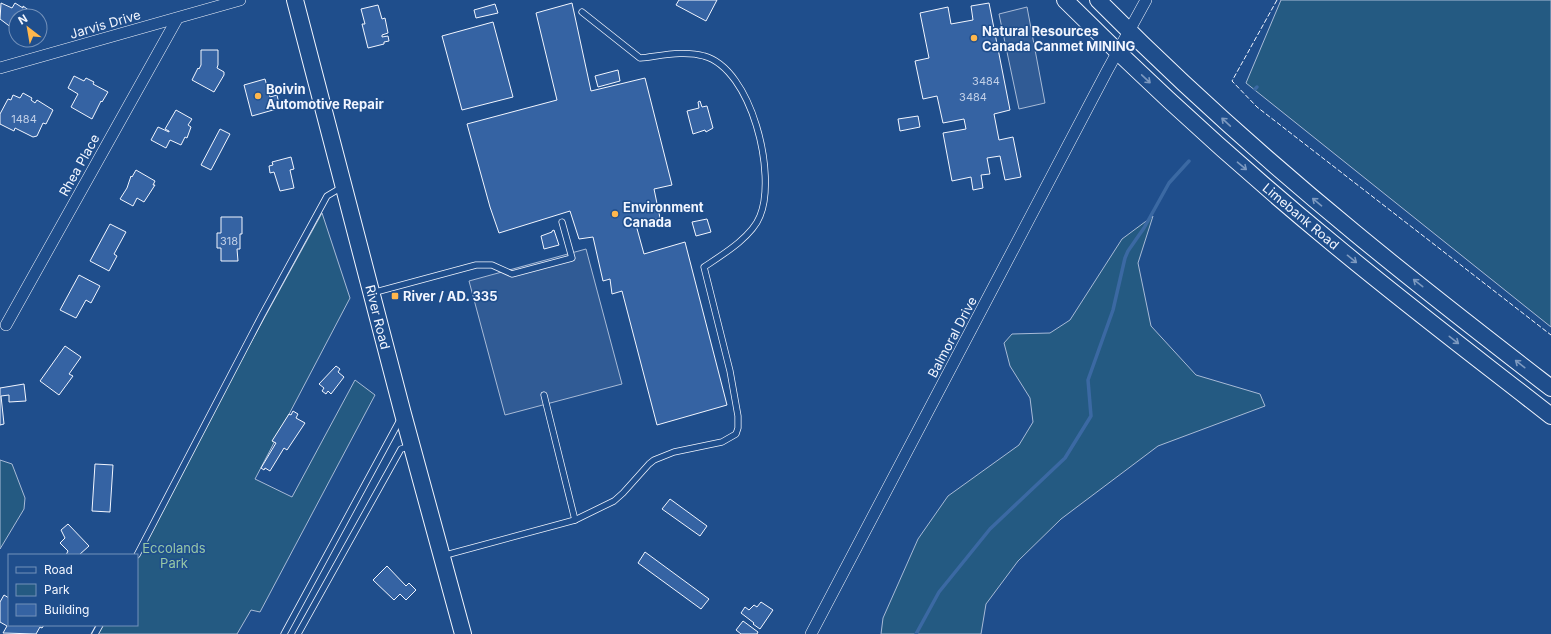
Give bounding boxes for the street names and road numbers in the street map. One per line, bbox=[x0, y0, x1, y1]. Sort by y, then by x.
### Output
street label: Jarvis Drive bbox=[68, 6, 142, 42]
street label: Rhea Place bbox=[55, 131, 103, 199]
street label: Limebank Road bbox=[1260, 179, 1342, 253]
street label: River Road bbox=[362, 283, 394, 351]
street label: Balmoral Drive bbox=[924, 294, 980, 380]

